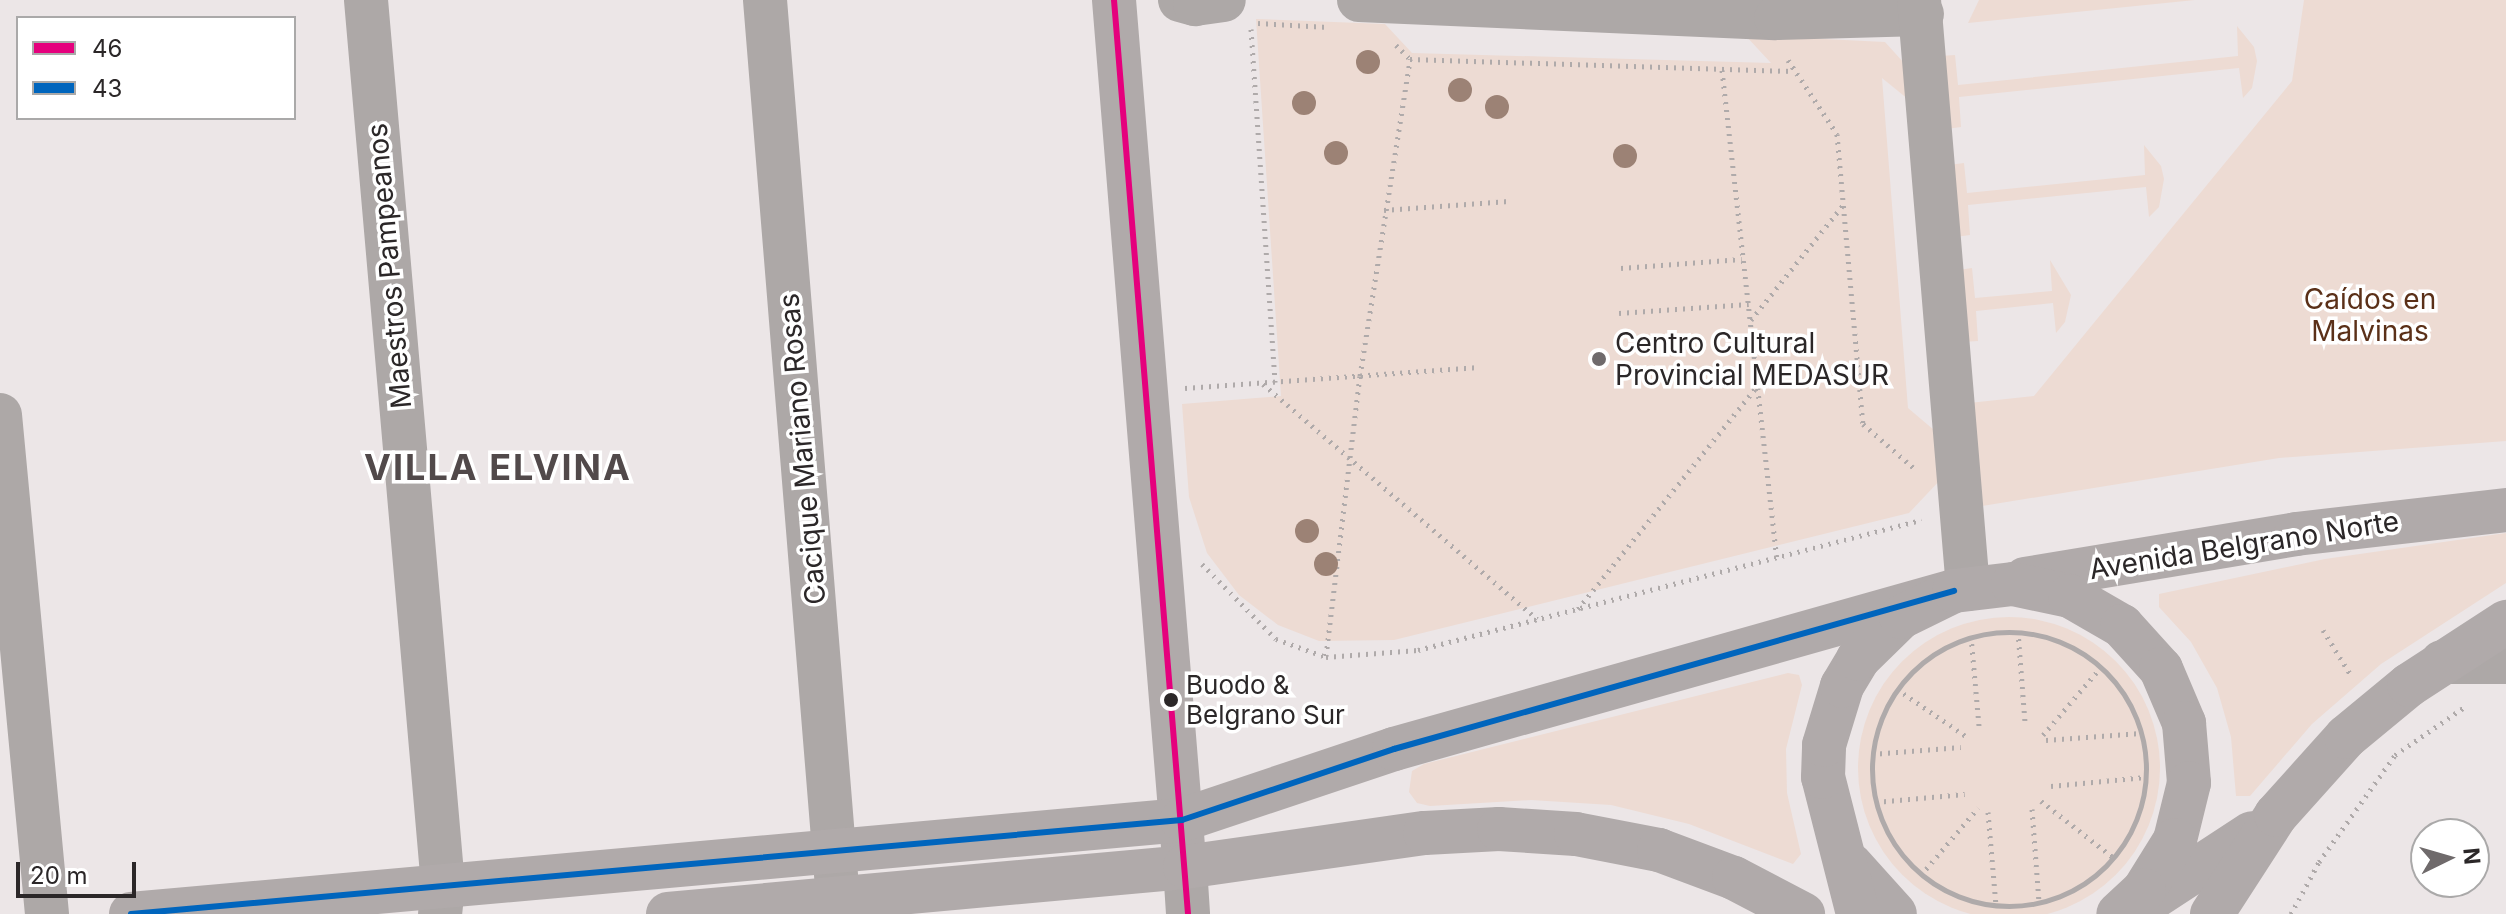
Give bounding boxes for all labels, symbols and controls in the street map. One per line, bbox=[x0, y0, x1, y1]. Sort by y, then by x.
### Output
legend bbox=[16, 16, 296, 120]
text: 46 bbox=[92, 34, 122, 63]
text: 43 bbox=[92, 74, 122, 103]
street label: Maestros Pampeanos bbox=[360, 122, 418, 410]
park label: Caídos en Malvinas bbox=[2304, 282, 2436, 348]
street label: Cacique Mariano Rosas bbox=[772, 292, 832, 606]
place label: Centro Cultural Provincial MEDASUR bbox=[1615, 326, 1889, 392]
marker: Centro Cultural Provincial MEDASUR bbox=[1590, 350, 1608, 368]
district label: VILLA ELVINA bbox=[364, 446, 632, 490]
street label: Avenida Belgrano Norte bbox=[2087, 504, 2401, 586]
place label: Buodo & Belgrano Sur bbox=[1186, 669, 1345, 730]
marker: Buodo & Belgrano Sur bbox=[1163, 692, 1179, 708]
north arrow bbox=[2410, 818, 2490, 898]
scale bar bbox=[20, 846, 140, 896]
text: N bbox=[2458, 847, 2486, 866]
text: 20 m bbox=[30, 861, 88, 890]

